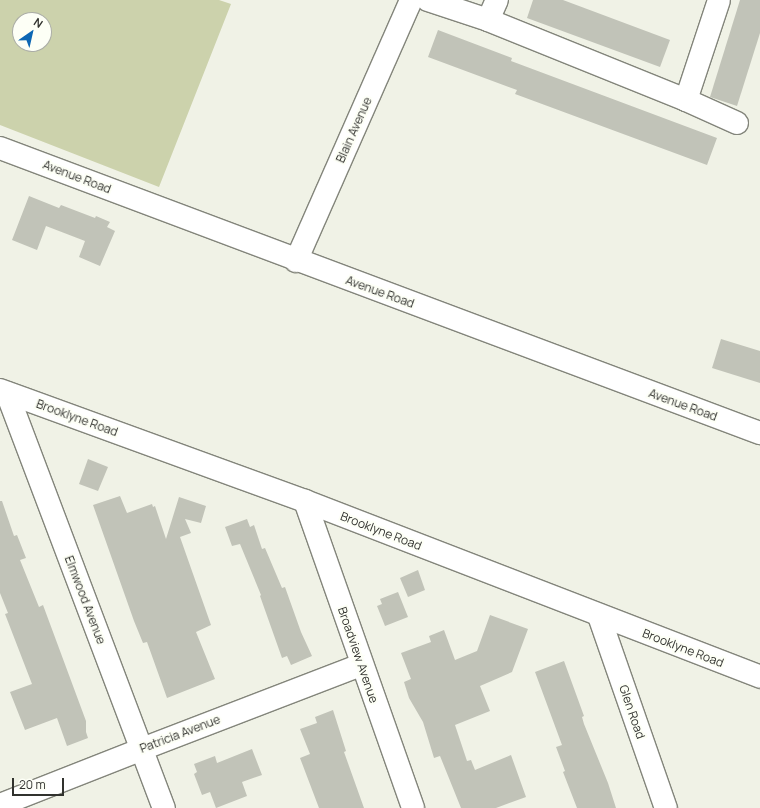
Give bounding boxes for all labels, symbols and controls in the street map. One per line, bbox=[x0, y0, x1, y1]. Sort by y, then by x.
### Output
north arrow bbox=[12, 12, 52, 52]
text: N bbox=[31, 14, 46, 31]
street label: Blain Avenue bbox=[333, 95, 375, 165]
street label: Avenue Road bbox=[41, 157, 113, 197]
street label: Avenue Road bbox=[344, 273, 416, 311]
street label: Avenue Road bbox=[647, 386, 719, 424]
street label: Brooklyne Road bbox=[34, 397, 120, 439]
street label: Brooklyne Road bbox=[338, 509, 424, 553]
street label: Elmwood Avenue bbox=[62, 554, 108, 646]
street label: Broadview Avenue bbox=[335, 605, 381, 705]
street label: Brooklyne Road bbox=[640, 626, 726, 670]
street label: Glen Road bbox=[616, 683, 648, 741]
street label: Patricia Avenue bbox=[138, 712, 222, 756]
scale bar bbox=[14, 770, 66, 796]
text: 20 m bbox=[19, 776, 46, 793]

